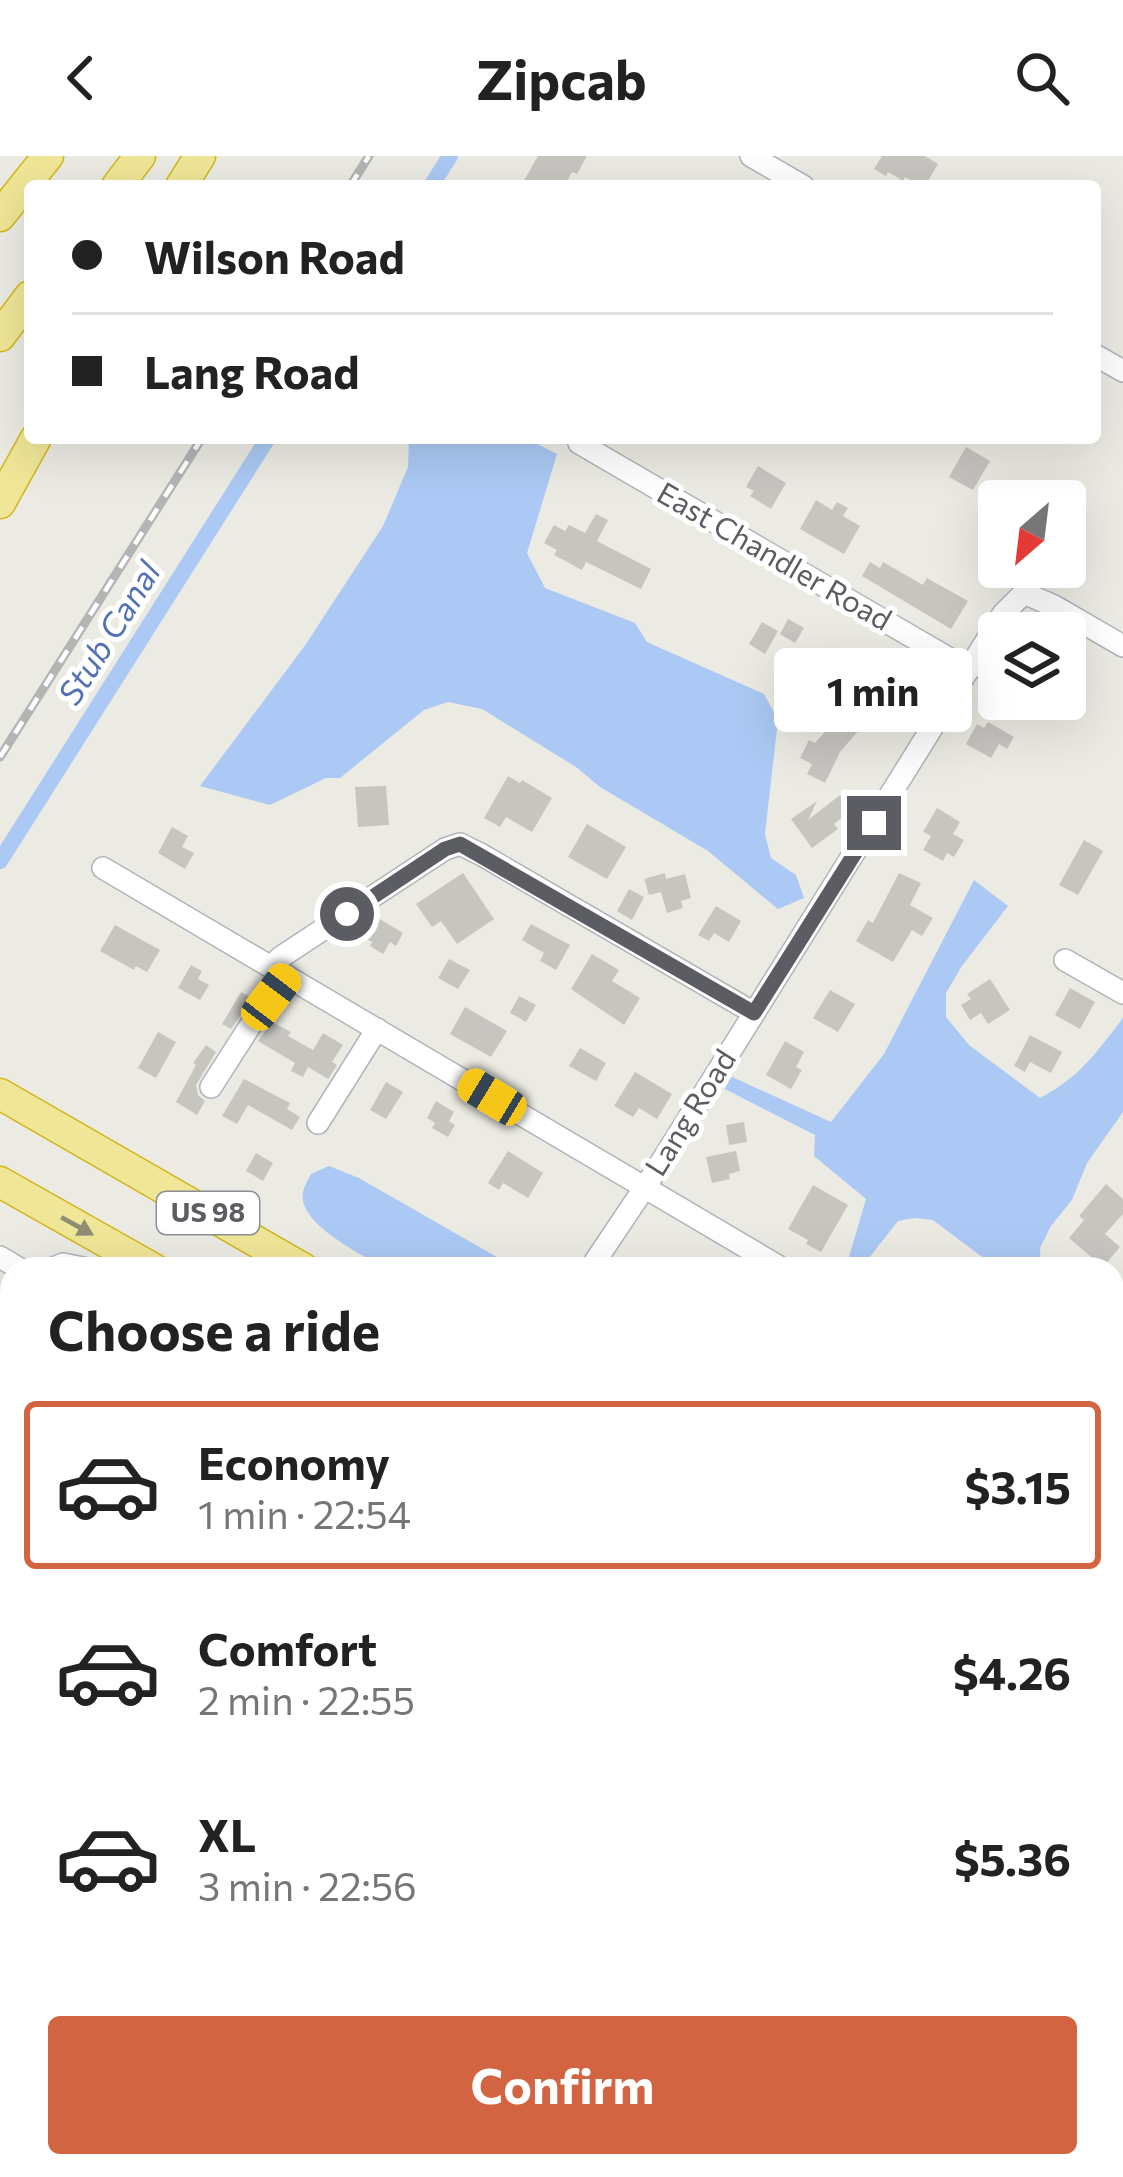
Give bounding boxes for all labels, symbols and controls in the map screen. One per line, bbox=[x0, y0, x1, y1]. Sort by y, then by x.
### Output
icon: back bbox=[48, 45, 114, 111]
text: Zipcab bbox=[476, 45, 647, 111]
icon: search bbox=[1009, 45, 1075, 111]
text: Wilson Road bbox=[144, 228, 405, 283]
text: Lang Road bbox=[144, 343, 360, 398]
street label: East Chandler Road bbox=[652, 473, 899, 637]
north arrow bbox=[978, 480, 1086, 588]
map controls bbox=[978, 480, 1086, 720]
water label: Stub Canal bbox=[48, 552, 168, 711]
button: layers bbox=[978, 612, 1086, 720]
callout: 1 min bbox=[775, 649, 973, 733]
text: 1 min bbox=[827, 666, 919, 714]
route end bbox=[847, 796, 901, 850]
route start bbox=[320, 887, 374, 941]
car bbox=[235, 957, 307, 1037]
street label: Lang Road bbox=[636, 1042, 742, 1182]
car bbox=[452, 1063, 532, 1131]
road number: US 98 bbox=[157, 1192, 259, 1234]
one-way arrow bbox=[60, 1214, 94, 1235]
text: Choose a ride bbox=[48, 1296, 380, 1362]
icon: car bbox=[54, 1431, 162, 1539]
text: Economy bbox=[198, 1434, 390, 1489]
text: $3.15 bbox=[964, 1458, 1071, 1513]
text: 1 min · 22:54 bbox=[198, 1489, 411, 1537]
icon: car bbox=[54, 1617, 162, 1725]
text: Comfort bbox=[198, 1620, 377, 1675]
text: $4.26 bbox=[953, 1644, 1071, 1699]
text: 2 min · 22:55 bbox=[198, 1675, 415, 1723]
icon: car bbox=[54, 1803, 162, 1911]
text: XL bbox=[198, 1806, 256, 1861]
text: $5.36 bbox=[954, 1830, 1071, 1885]
text: 3 min · 22:56 bbox=[198, 1861, 417, 1909]
button: Confirm bbox=[48, 2016, 1077, 2154]

